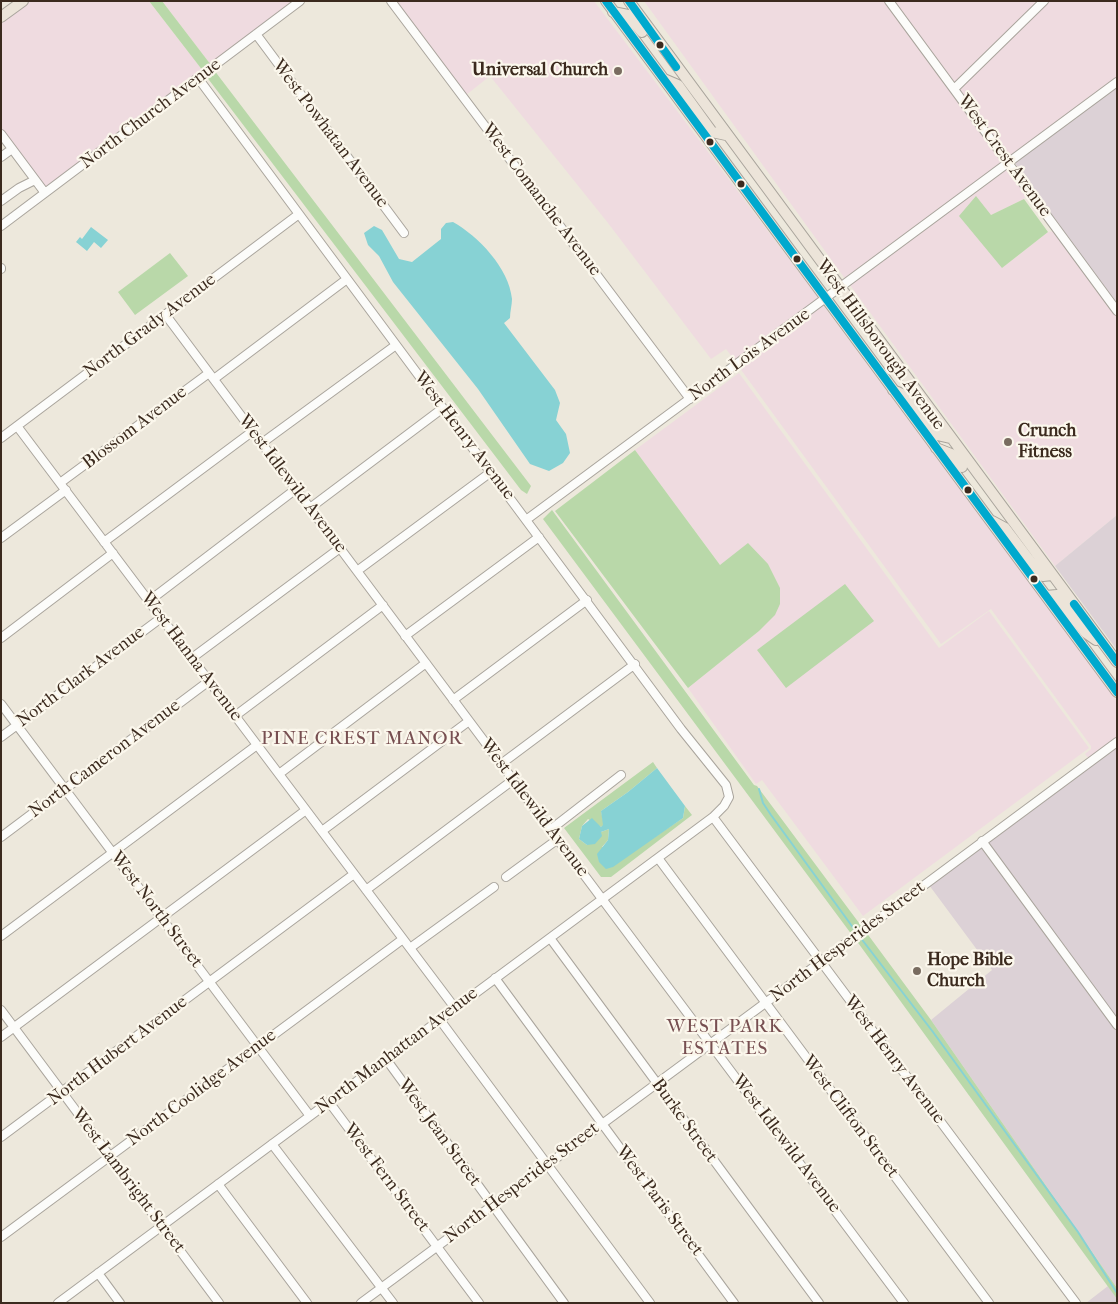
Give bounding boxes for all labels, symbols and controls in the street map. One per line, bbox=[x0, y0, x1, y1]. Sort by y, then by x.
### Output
unlabelled marker bbox=[655, 40, 665, 50]
street label: North Church Avenue bbox=[77, 54, 225, 174]
street label: West Powhatan Avenue bbox=[267, 55, 393, 213]
place label: Universal Church bbox=[472, 60, 608, 82]
marker: Universal Church bbox=[612, 65, 624, 77]
street label: West Crest Avenue bbox=[952, 91, 1056, 221]
street label: West Comanche Avenue bbox=[476, 119, 606, 281]
unlabelled marker bbox=[705, 137, 715, 147]
unlabelled marker bbox=[736, 179, 746, 189]
unlabelled marker bbox=[792, 254, 802, 264]
street label: West Hillsborough Avenue bbox=[811, 256, 949, 434]
street label: North Grady Avenue bbox=[79, 269, 221, 383]
street label: North Lois Avenue bbox=[685, 304, 815, 406]
street label: West Henry Avenue bbox=[409, 368, 519, 504]
street label: Blossom Avenue bbox=[79, 382, 191, 474]
street label: West Idlewild Avenue bbox=[233, 410, 351, 558]
place label: Crunch Fitness bbox=[1018, 421, 1076, 464]
marker: Crunch Fitness bbox=[1002, 436, 1014, 448]
unlabelled marker bbox=[963, 485, 973, 495]
unlabelled marker bbox=[1029, 574, 1039, 584]
street label: West Hanna Avenue bbox=[135, 588, 247, 726]
street label: North Clark Avenue bbox=[13, 622, 149, 732]
street label: North Cameron Avenue bbox=[25, 695, 185, 823]
district label: PINE CREST MANOR bbox=[259, 728, 465, 750]
street label: West Idlewild Avenue bbox=[475, 734, 593, 882]
street label: West North Street bbox=[105, 847, 207, 973]
street label: North Hesperides Street bbox=[766, 877, 930, 1007]
place label: Hope Bible Church bbox=[927, 950, 1013, 992]
marker: Hope Bible Church bbox=[911, 965, 923, 977]
street label: North Manhattan Avenue bbox=[312, 983, 482, 1119]
street label: North Hubert Avenue bbox=[44, 991, 192, 1111]
street label: West Henry Avenue bbox=[839, 992, 949, 1128]
district label: WEST PARK ESTATES bbox=[666, 1016, 784, 1060]
street label: North Coolidge Avenue bbox=[123, 1025, 281, 1151]
street label: West Clifton Street bbox=[797, 1051, 903, 1183]
street label: West Idlewild Avenue bbox=[727, 1070, 845, 1218]
street label: West Jean Street bbox=[393, 1075, 485, 1191]
street label: Burke Street bbox=[646, 1075, 722, 1167]
street label: West Lambright Street bbox=[66, 1104, 190, 1258]
street label: North Hesperides Street bbox=[440, 1118, 604, 1248]
street label: West Fern Street bbox=[338, 1119, 434, 1237]
street label: West Paris Street bbox=[611, 1142, 707, 1260]

